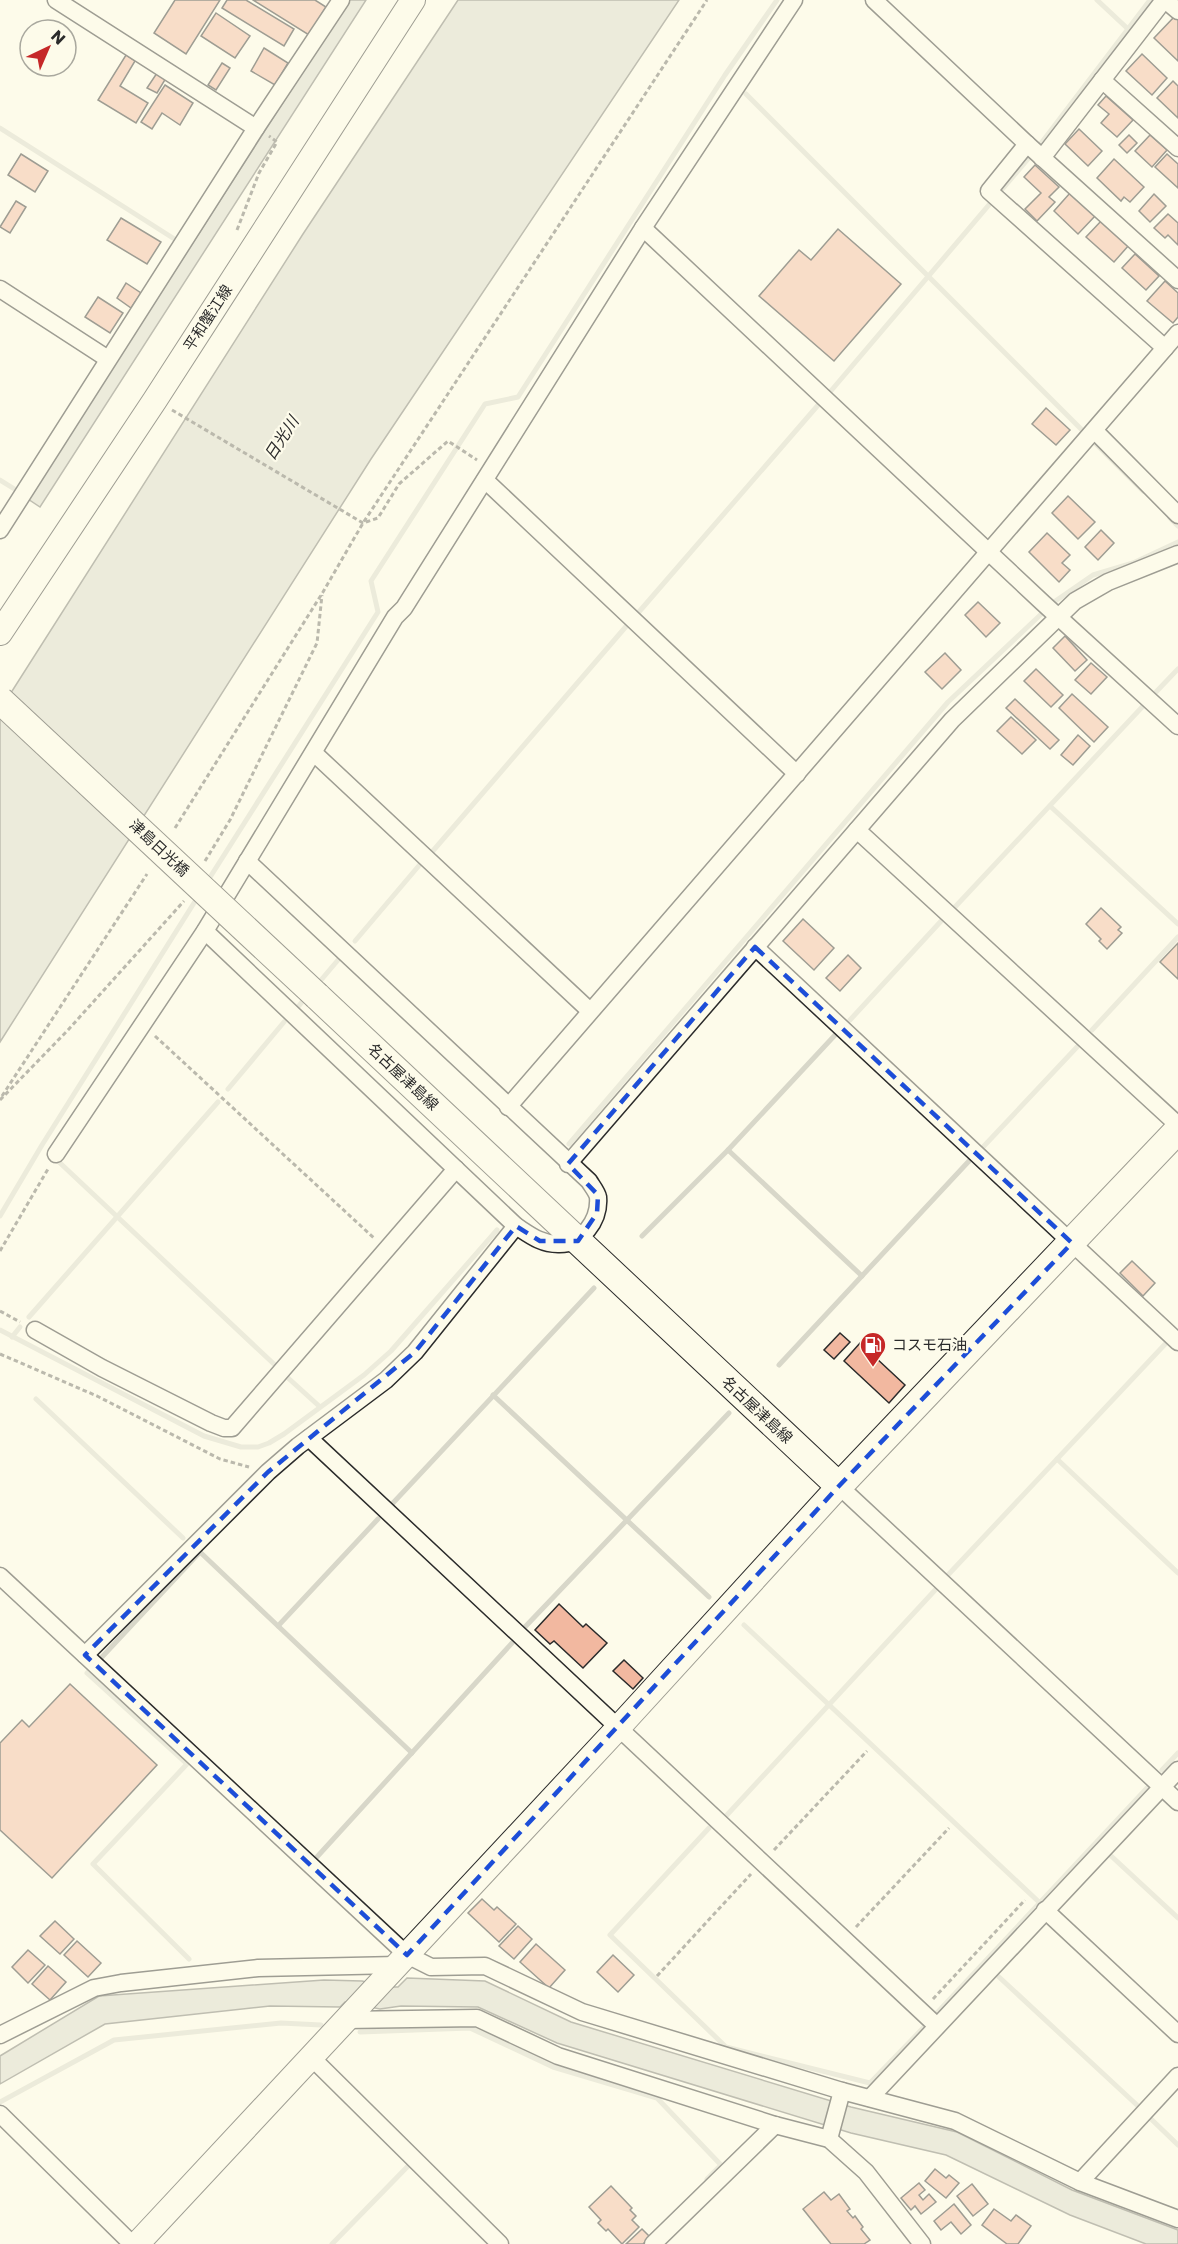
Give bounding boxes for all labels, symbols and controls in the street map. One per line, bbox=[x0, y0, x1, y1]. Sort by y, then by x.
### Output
north arrow bbox=[18, 18, 78, 78]
text: N bbox=[46, 25, 70, 50]
street label: 平和蟹江線 bbox=[178, 281, 237, 355]
water label: 日光川 bbox=[259, 410, 305, 465]
street label: 津島日光橋 bbox=[125, 814, 194, 881]
street label: 名古屋津島線 bbox=[363, 1038, 443, 1115]
fuel station icon: コスモ石油 bbox=[858, 1330, 888, 1368]
place label: コスモ石油 bbox=[892, 1334, 967, 1355]
street label: 名古屋津島線 bbox=[717, 1371, 797, 1448]

